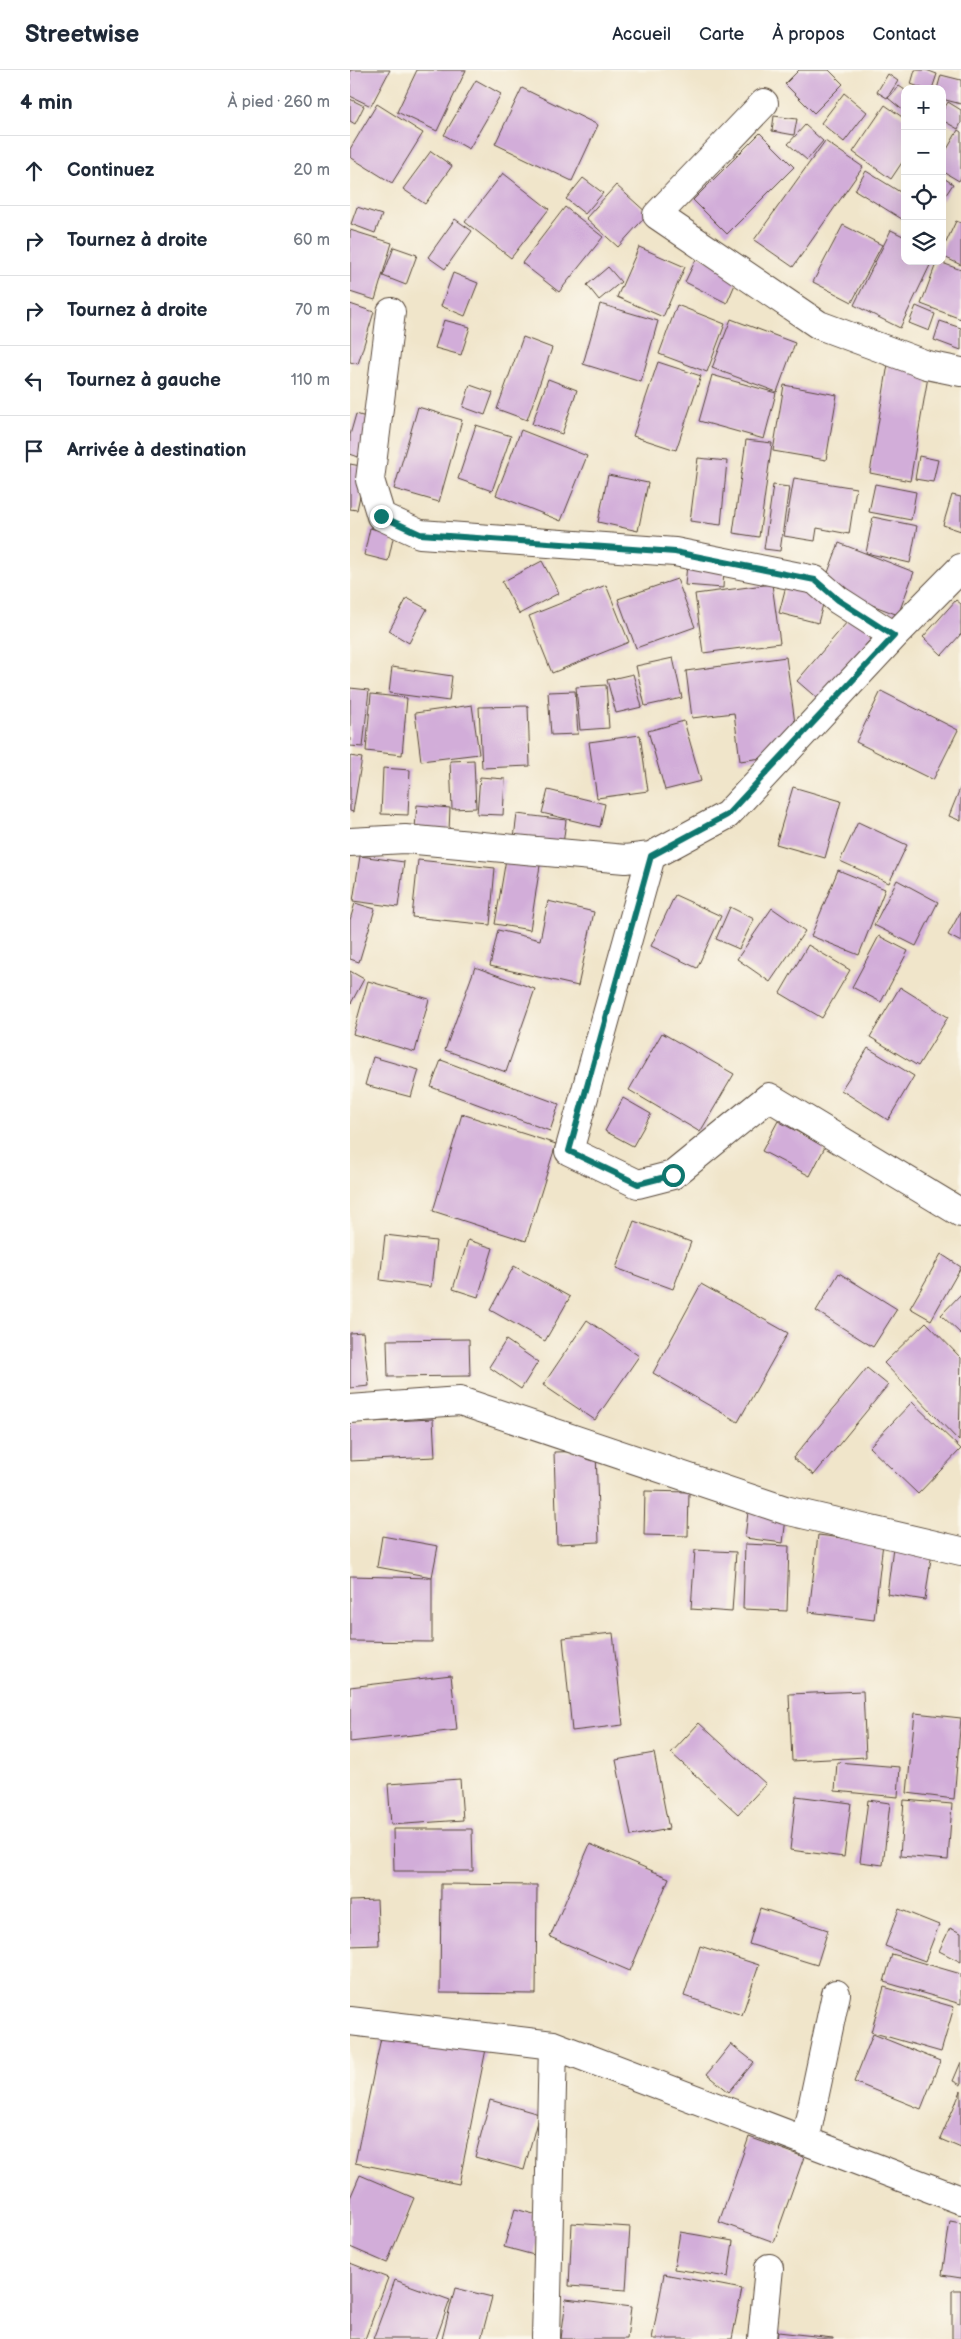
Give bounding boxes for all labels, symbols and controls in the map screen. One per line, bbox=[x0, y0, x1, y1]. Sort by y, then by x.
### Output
text: Streetwise bbox=[25, 20, 139, 49]
text: Accueil bbox=[612, 24, 671, 45]
text: Carte bbox=[699, 24, 744, 45]
text: À propos bbox=[772, 24, 845, 45]
text: Contact bbox=[873, 24, 936, 45]
map controls bbox=[901, 85, 946, 265]
button: + bbox=[901, 85, 946, 130]
text: 4 min bbox=[20, 90, 73, 115]
text: À pied · 260 m bbox=[228, 93, 330, 112]
button: − bbox=[901, 130, 946, 175]
icon: ahead bbox=[20, 157, 48, 185]
text: Continuez bbox=[67, 159, 154, 182]
text: 20 m bbox=[294, 161, 330, 180]
button: locate bbox=[901, 175, 946, 220]
button: layers bbox=[901, 220, 946, 265]
icon: right bbox=[20, 227, 48, 255]
text: Tournez à droite bbox=[67, 229, 208, 252]
text: 60 m bbox=[293, 231, 330, 250]
icon: right bbox=[20, 297, 48, 325]
text: Tournez à droite bbox=[67, 299, 208, 322]
text: 70 m bbox=[295, 301, 330, 320]
icon: left bbox=[20, 367, 48, 395]
text: Tournez à gauche bbox=[67, 369, 221, 392]
text: 110 m bbox=[291, 371, 330, 390]
icon: arrive bbox=[20, 437, 48, 465]
text: Arrivée à destination bbox=[67, 439, 246, 462]
route end bbox=[370, 505, 393, 528]
route start bbox=[662, 1164, 685, 1187]

